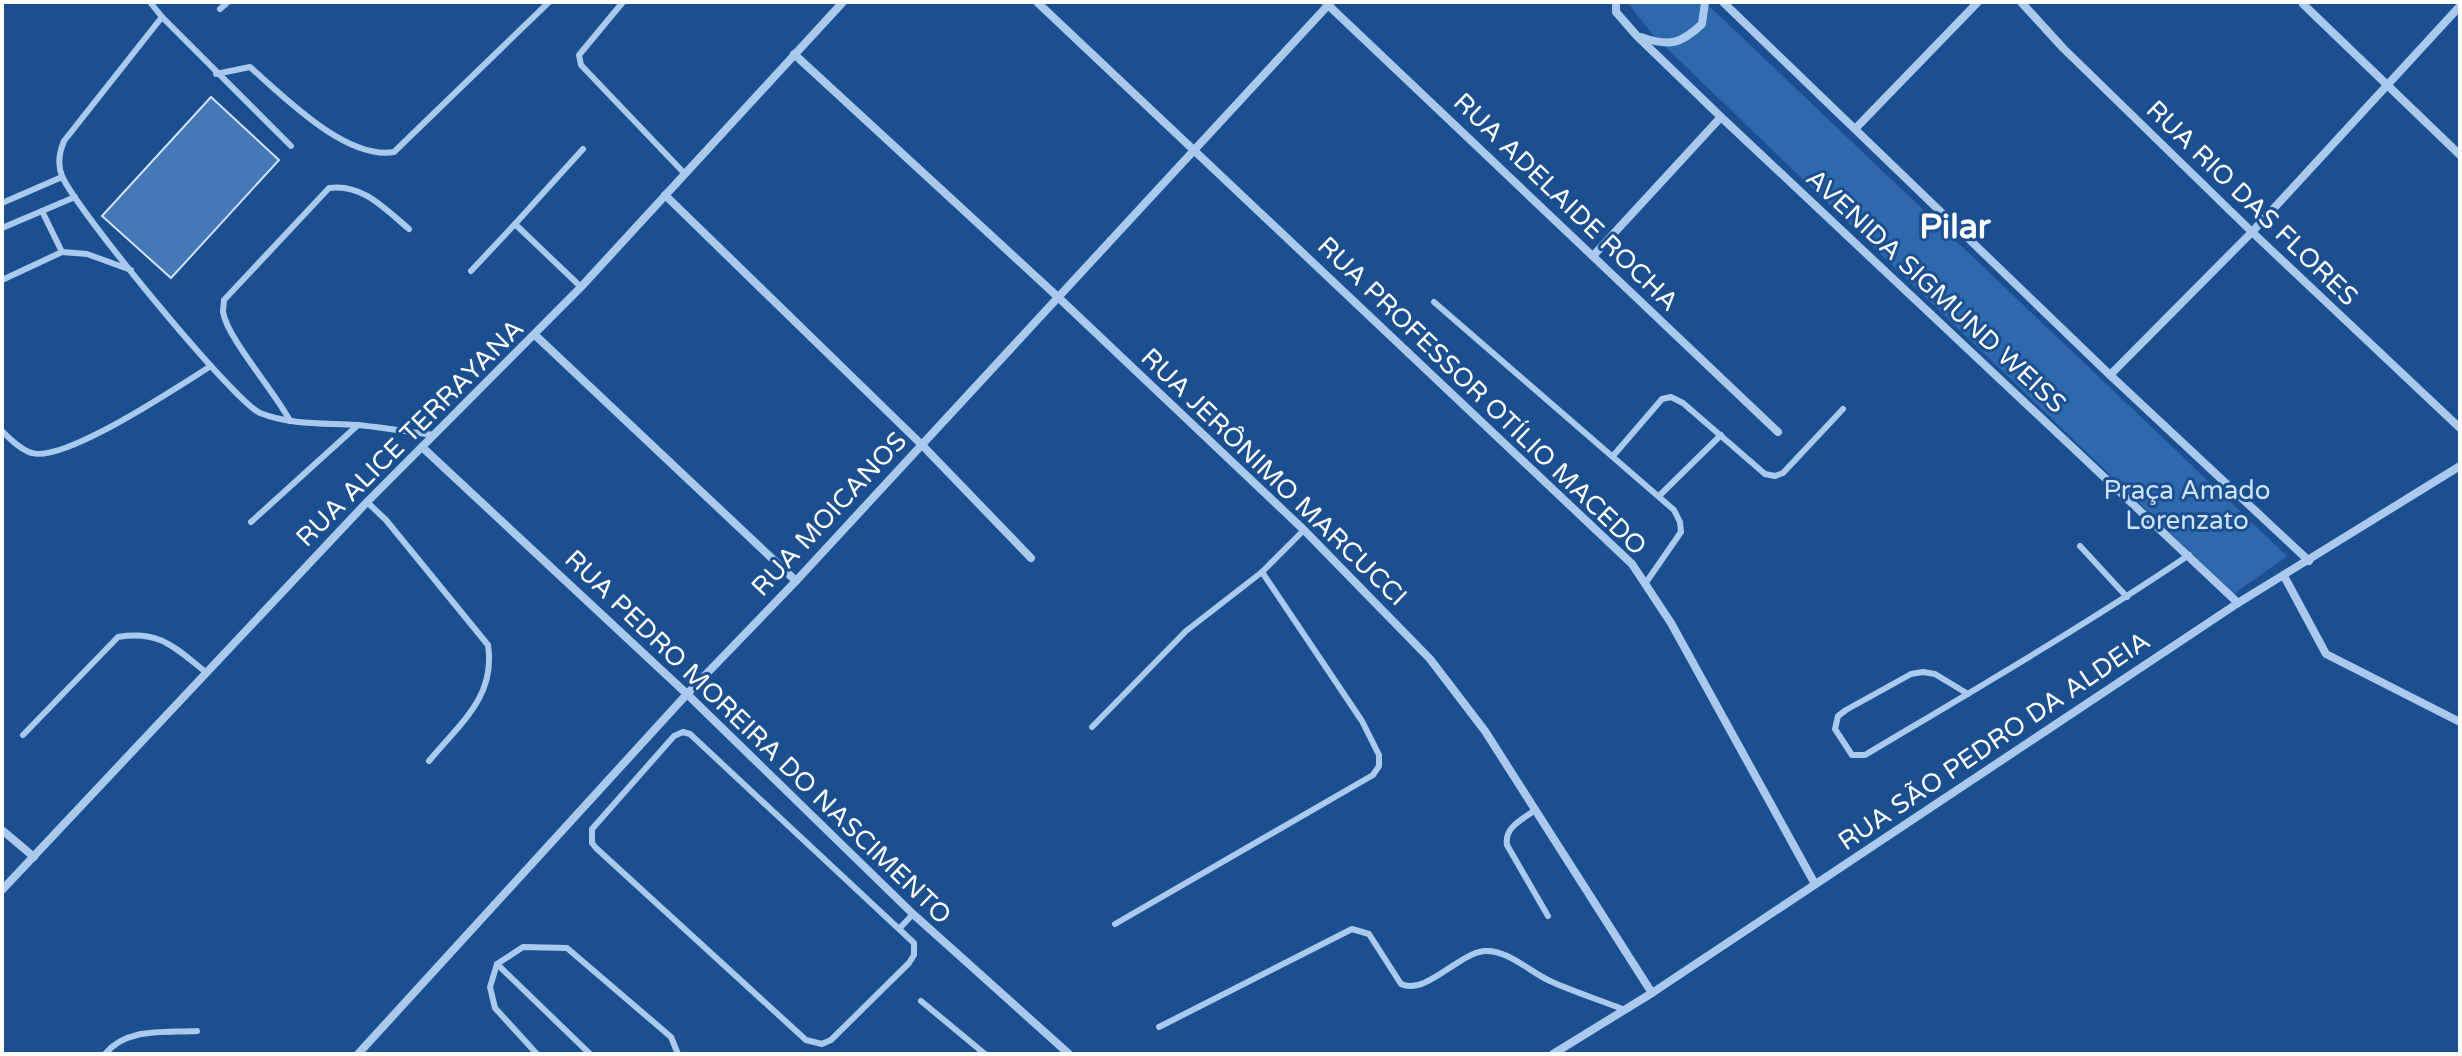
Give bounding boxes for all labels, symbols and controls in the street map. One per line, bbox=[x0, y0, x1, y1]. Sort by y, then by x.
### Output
street label: RUA ADELAIDE ROCHA bbox=[1447, 87, 1685, 317]
street label: RUA RIO DAS FLORES bbox=[2140, 94, 2364, 312]
street label: AVENIDA SIGMUND WEISS bbox=[1800, 162, 2072, 420]
district label: Pilar bbox=[1919, 207, 1992, 248]
street label: RUA PROFESSOR OTÍLIO MACEDO bbox=[1311, 230, 1653, 562]
street label: RUA ALICE TERRAYANA bbox=[290, 313, 530, 553]
street label: RUA JERÔNIMO MARCUCCI bbox=[1135, 342, 1413, 612]
street label: RUA MOICANOS bbox=[745, 426, 913, 602]
park label: Praça Amado Lorenzato bbox=[2104, 475, 2271, 536]
street label: RUA PEDRO MOREIRA DO NASCIMENTO bbox=[558, 543, 958, 931]
street label: RUA SÃO PEDRO DA ALDEIA bbox=[1832, 625, 2156, 857]

